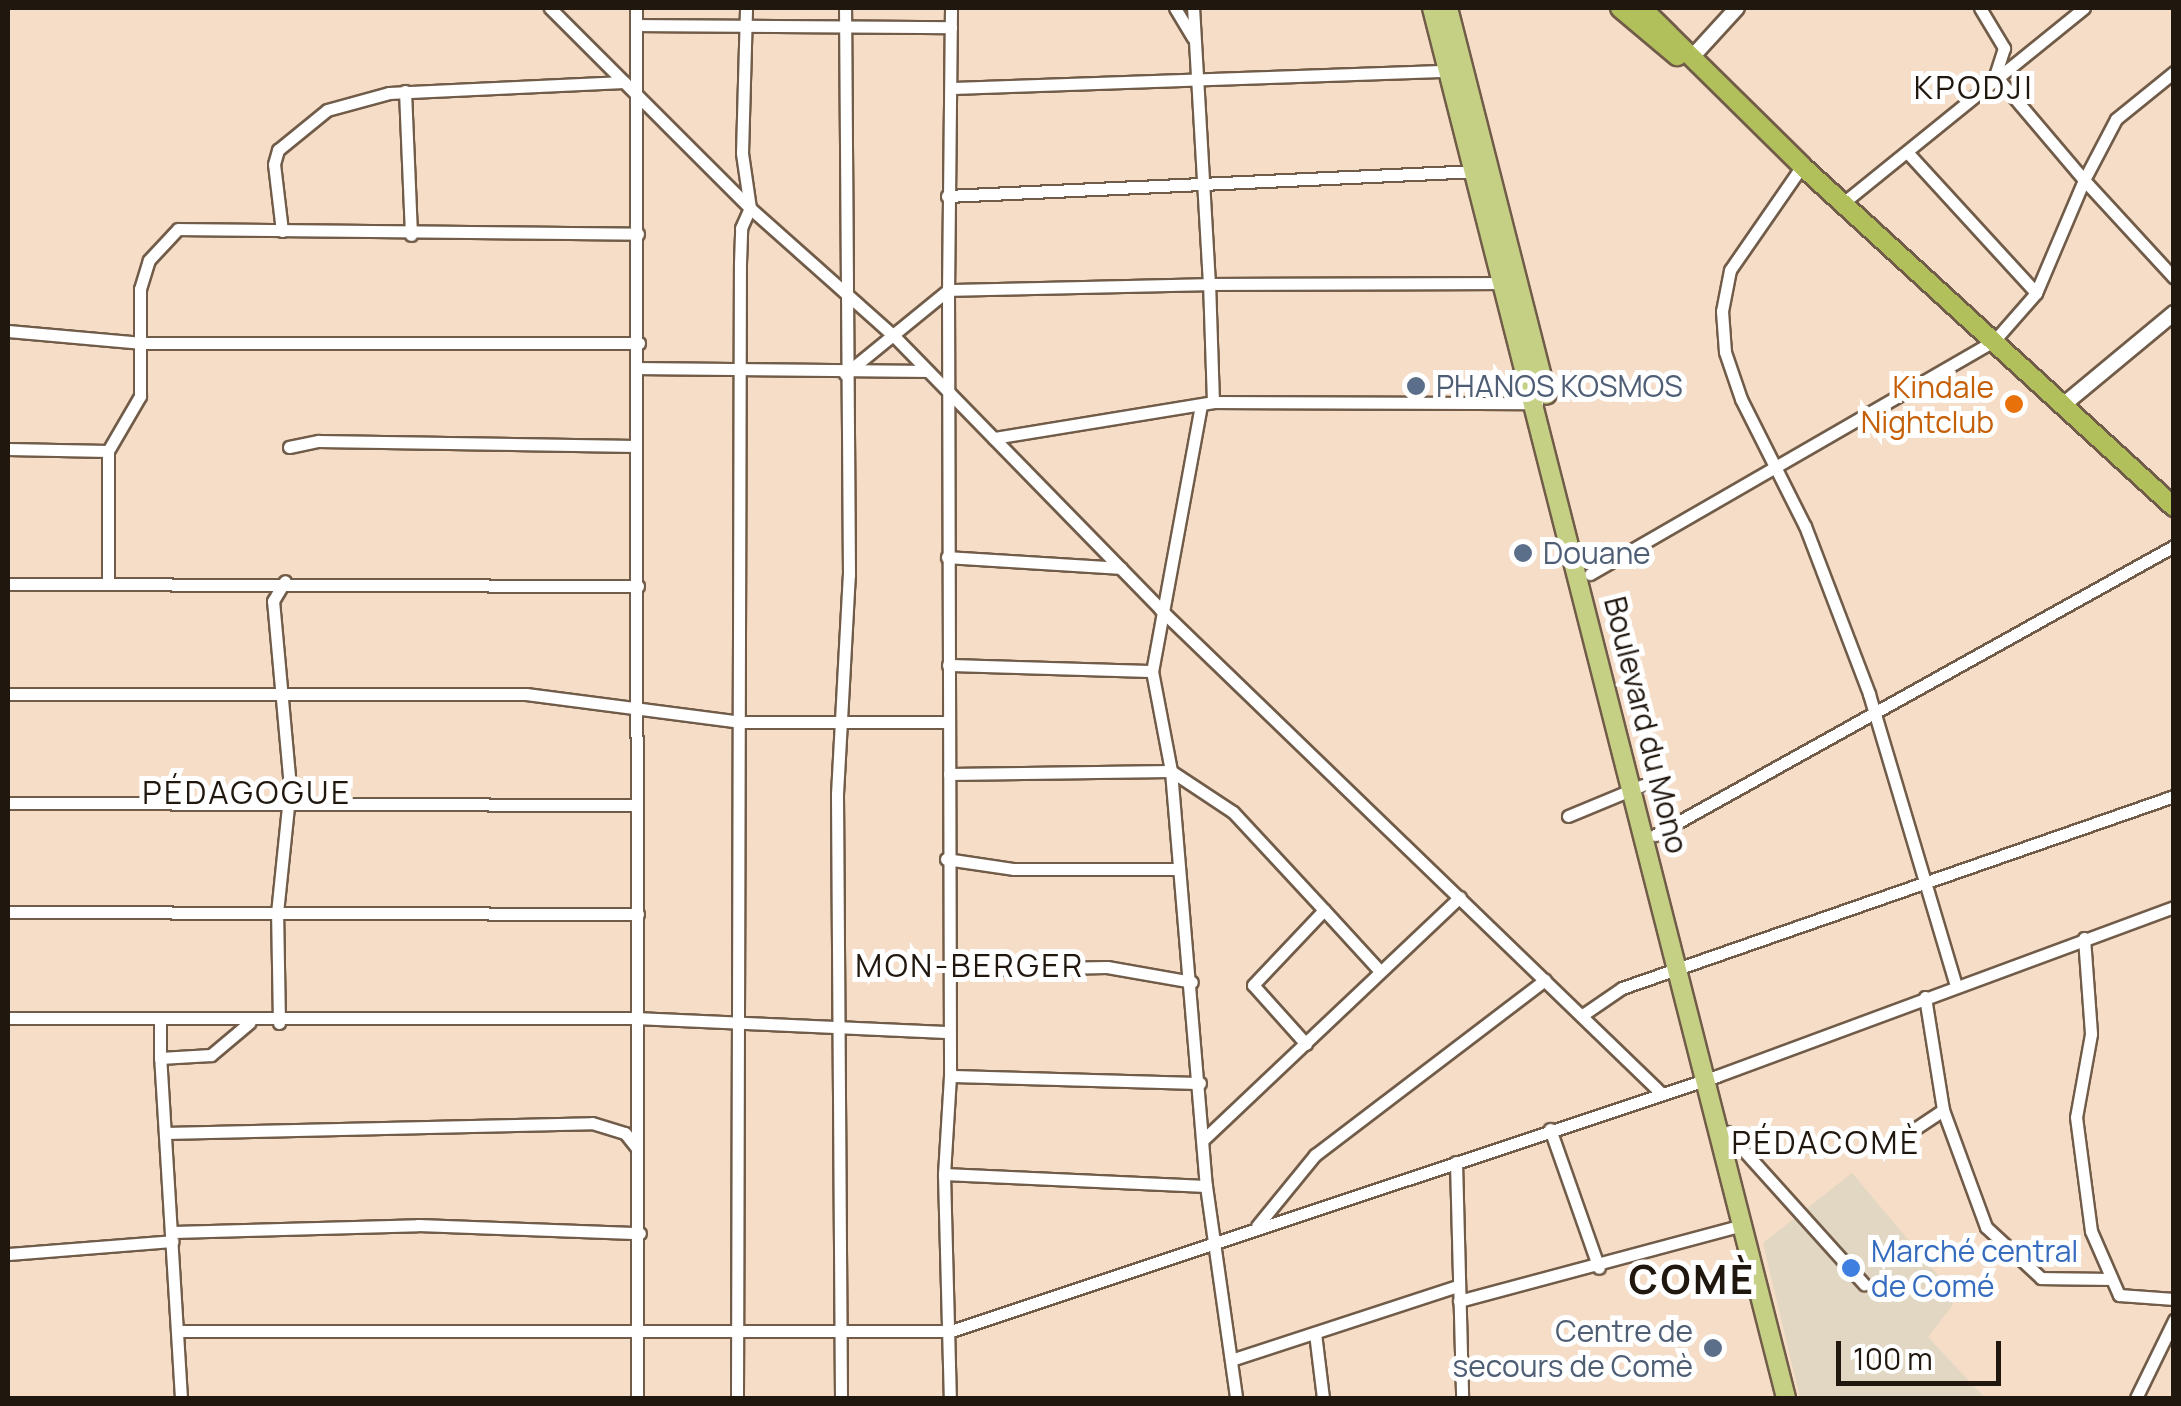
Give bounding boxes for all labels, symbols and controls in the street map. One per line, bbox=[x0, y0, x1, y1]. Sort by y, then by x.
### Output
district label: KPODJI bbox=[1914, 68, 2034, 106]
place label: PHANOS KOSMOS bbox=[1436, 368, 1683, 404]
place label: Kindale Nightclub bbox=[1861, 369, 1994, 440]
marker: PHANOS KOSMOS bbox=[1405, 375, 1427, 397]
marker: Kindale Nightclub bbox=[2003, 393, 2025, 415]
place label: Douane bbox=[1543, 535, 1651, 571]
marker: Douane bbox=[1512, 542, 1534, 564]
street label: Boulevard du Mono bbox=[1597, 593, 1695, 857]
district label: PÉDAGOGUE bbox=[142, 773, 352, 811]
district label: MON-BERGER bbox=[855, 946, 1085, 984]
district label: PÉDACOMÈ bbox=[1731, 1123, 1921, 1161]
place label: Marché central de Comé bbox=[1871, 1233, 2078, 1304]
district label: COMÈ bbox=[1628, 1255, 1756, 1303]
marker: Marché central de Comé bbox=[1840, 1257, 1862, 1279]
place label: Centre de secours de Comè bbox=[1453, 1313, 1693, 1384]
scale bar bbox=[1841, 1321, 2006, 1383]
marker: Centre de secours de Comè bbox=[1702, 1337, 1724, 1359]
text: 100 m bbox=[1853, 1338, 1933, 1379]

